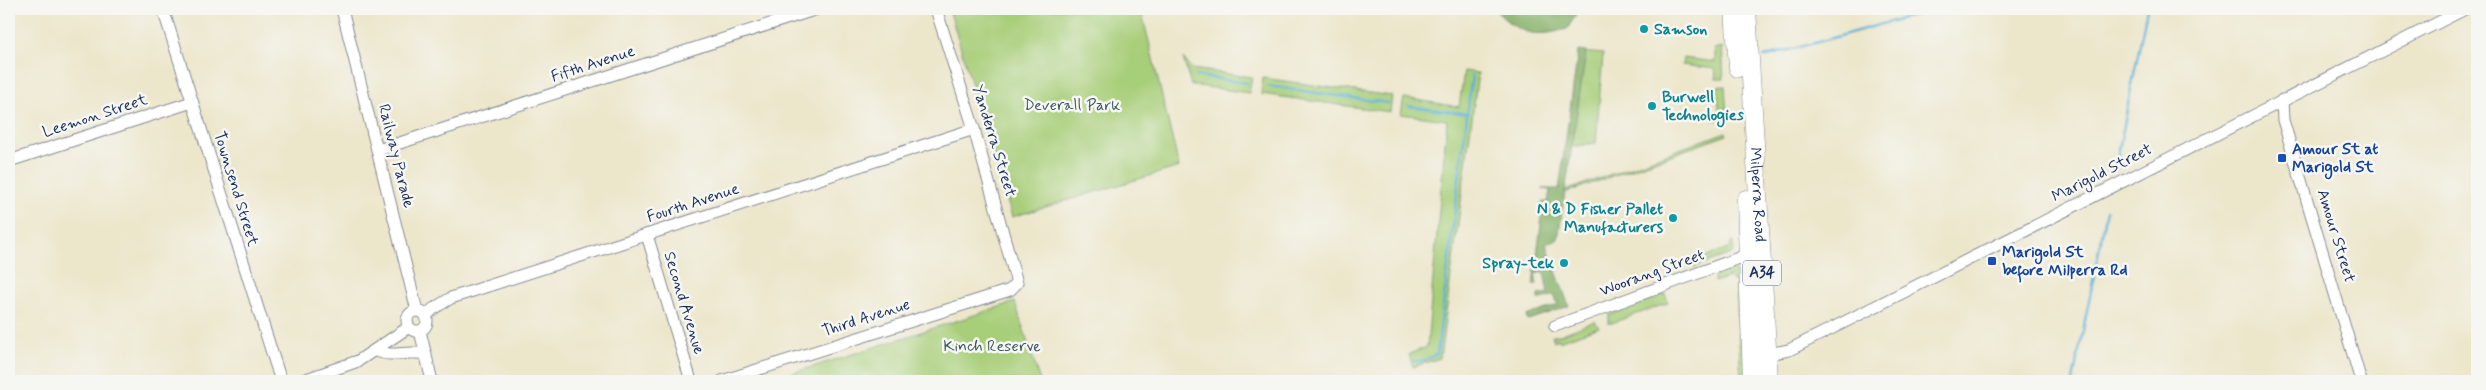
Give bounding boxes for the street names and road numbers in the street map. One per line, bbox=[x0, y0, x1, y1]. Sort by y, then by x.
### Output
street label: Fifth Avenue bbox=[548, 41, 638, 87]
street label: Yanderra Street bbox=[967, 82, 1021, 200]
street label: Leemon Street bbox=[40, 89, 151, 143]
street label: Railway Parade bbox=[373, 102, 419, 211]
street label: Townsend Street bbox=[209, 129, 264, 250]
street label: Marigold Street bbox=[2048, 138, 2157, 208]
street label: Milperra Road bbox=[1745, 147, 1771, 243]
street label: Fourth Avenue bbox=[644, 178, 742, 228]
street label: Amour Street bbox=[2312, 187, 2360, 286]
street label: Woorang Street bbox=[1597, 244, 1707, 302]
street label: Second Avenue bbox=[658, 249, 710, 357]
road number: A34 bbox=[1743, 260, 1781, 286]
street label: Third Avenue bbox=[819, 294, 913, 342]

